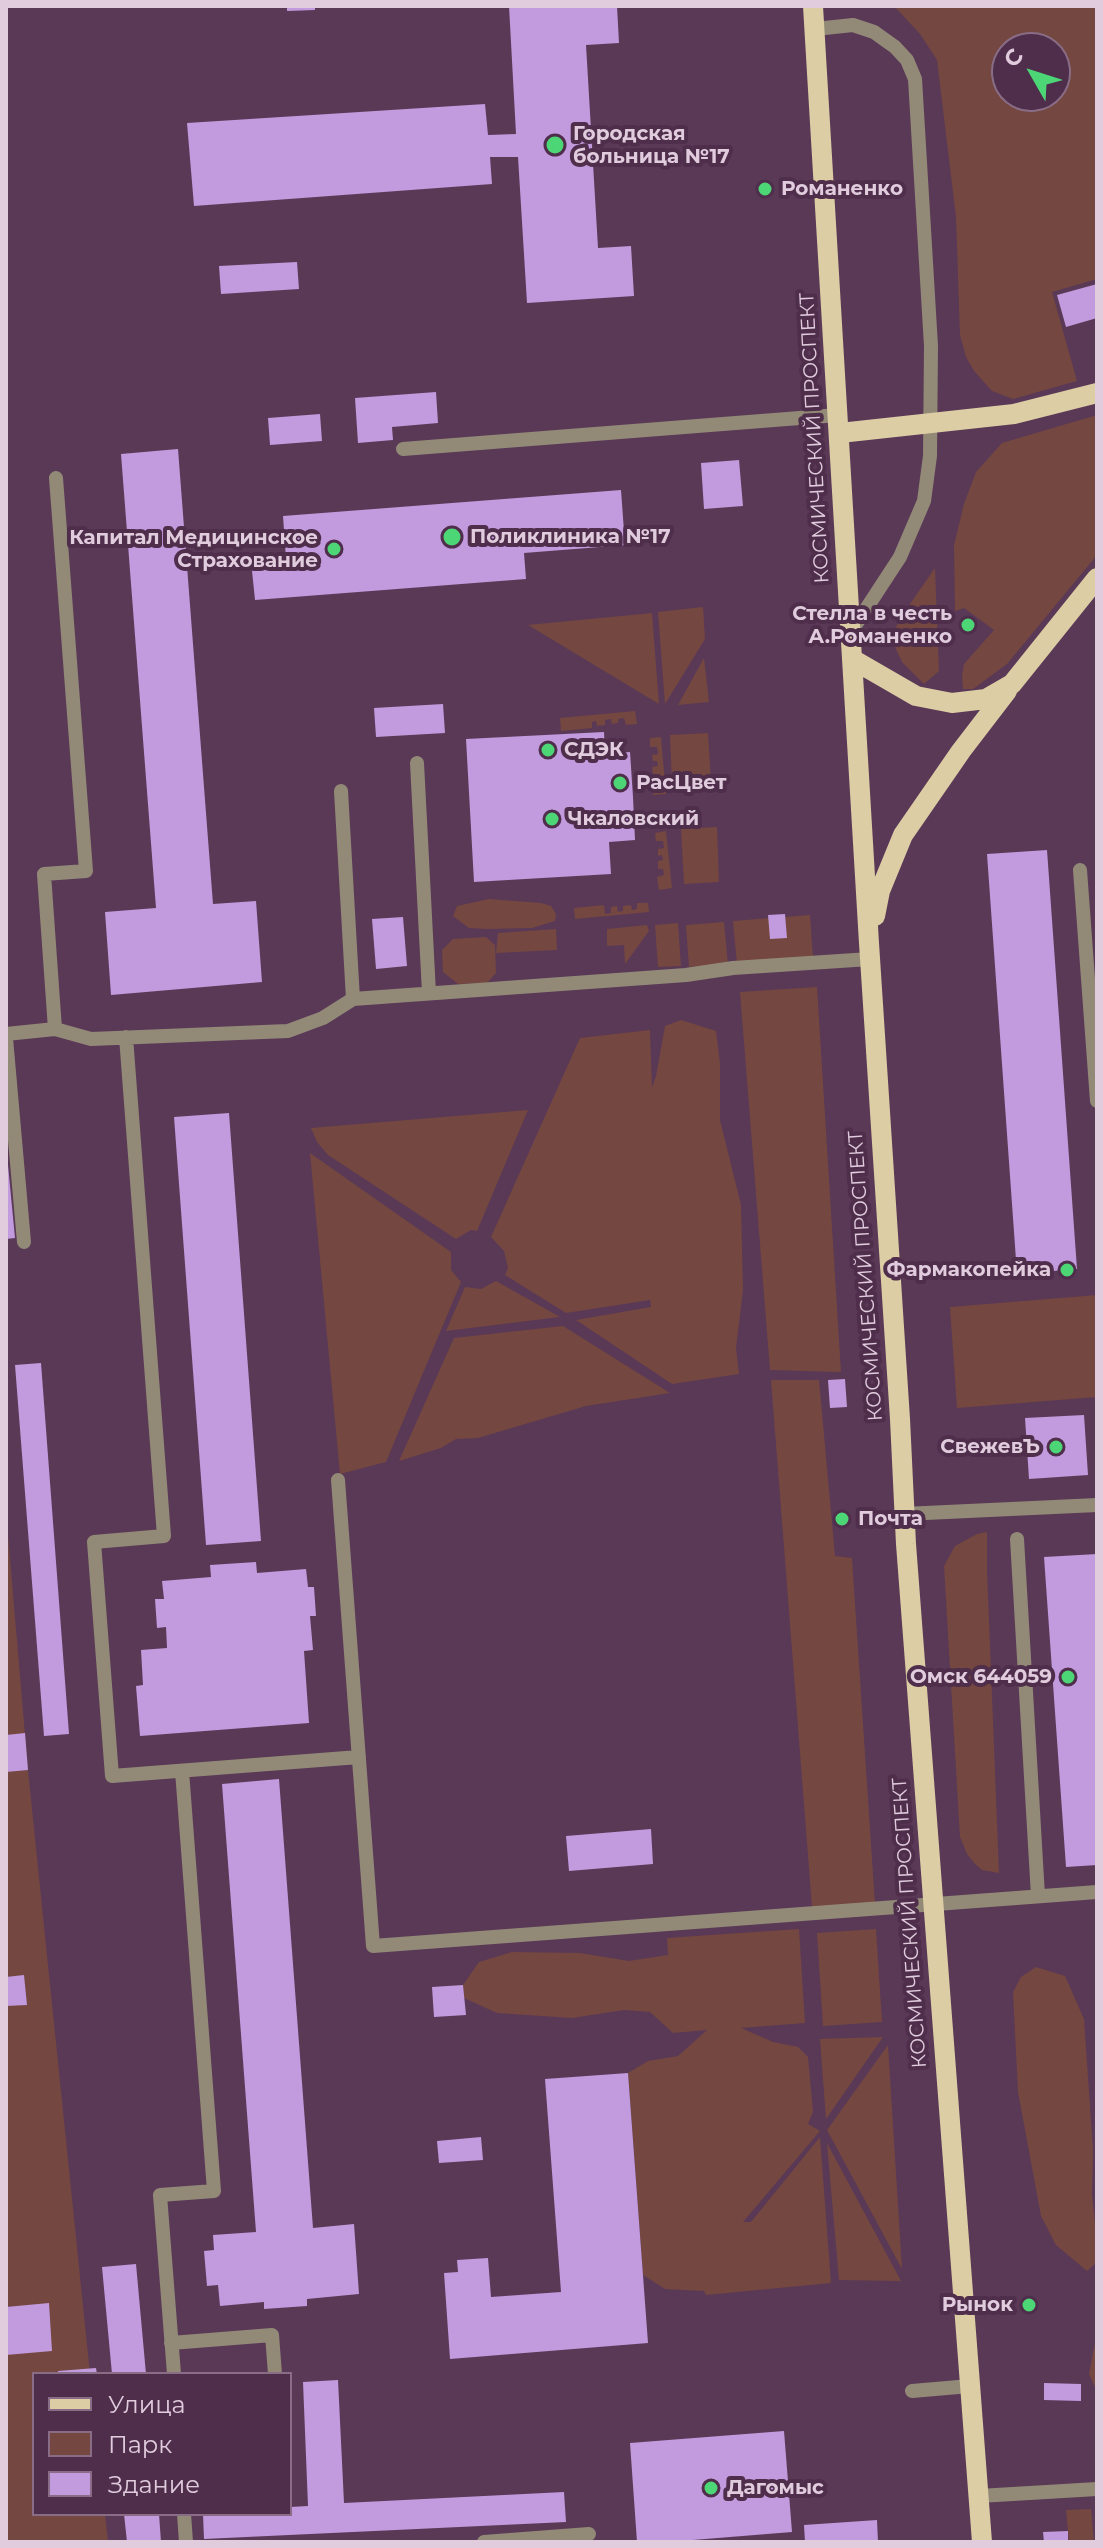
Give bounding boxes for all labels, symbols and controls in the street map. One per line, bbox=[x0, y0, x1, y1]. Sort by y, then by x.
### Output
north arrow bbox=[991, 32, 1071, 112]
text: С bbox=[998, 43, 1029, 73]
place label: Городская больница №17 bbox=[573, 122, 730, 169]
marker: Городская больница №17 bbox=[544, 134, 566, 156]
place label: Романенко bbox=[781, 177, 903, 201]
marker: Романенко bbox=[756, 180, 774, 198]
street label: КОСМИЧЕСКИЙ ПРОСПЕКТ bbox=[795, 292, 835, 584]
place label: Поликлиника №17 bbox=[470, 525, 671, 549]
place label: Капитал Медицинское Страхование bbox=[69, 526, 318, 573]
marker: Поликлиника №17 bbox=[441, 526, 463, 548]
marker: Капитал Медицинское Страхование bbox=[325, 540, 343, 558]
place label: Стелла в честь А.Романенко bbox=[792, 602, 952, 649]
marker: Стелла в честь А.Романенко bbox=[959, 616, 977, 634]
place label: СДЭК bbox=[564, 738, 624, 762]
marker: СДЭК bbox=[539, 741, 557, 759]
place label: РасЦвет bbox=[636, 771, 727, 795]
marker: РасЦвет bbox=[611, 774, 629, 792]
place label: Чкаловский bbox=[568, 807, 699, 831]
marker: Чкаловский bbox=[543, 810, 561, 828]
street label: КОСМИЧЕСКИЙ ПРОСПЕКТ bbox=[844, 1130, 888, 1422]
place label: Фармакопейка bbox=[887, 1258, 1051, 1282]
marker: Фармакопейка bbox=[1058, 1261, 1076, 1279]
place label: СвежевЪ bbox=[940, 1435, 1040, 1459]
marker: СвежевЪ bbox=[1047, 1438, 1065, 1456]
place label: Почта bbox=[858, 1507, 923, 1531]
marker: Почта bbox=[833, 1510, 851, 1528]
place label: Омск 644059 bbox=[910, 1665, 1052, 1689]
marker: Омск 644059 bbox=[1059, 1668, 1077, 1686]
street label: КОСМИЧЕСКИЙ ПРОСПЕКТ bbox=[888, 1777, 932, 2069]
place label: Рынок bbox=[942, 2293, 1013, 2317]
marker: Рынок bbox=[1020, 2296, 1038, 2314]
legend bbox=[32, 2372, 292, 2516]
text: Улица bbox=[108, 2390, 186, 2419]
text: Парк bbox=[108, 2430, 172, 2459]
text: Здание bbox=[108, 2470, 200, 2499]
place label: Дагомыс bbox=[727, 2476, 824, 2500]
marker: Дагомыс bbox=[702, 2479, 720, 2497]

